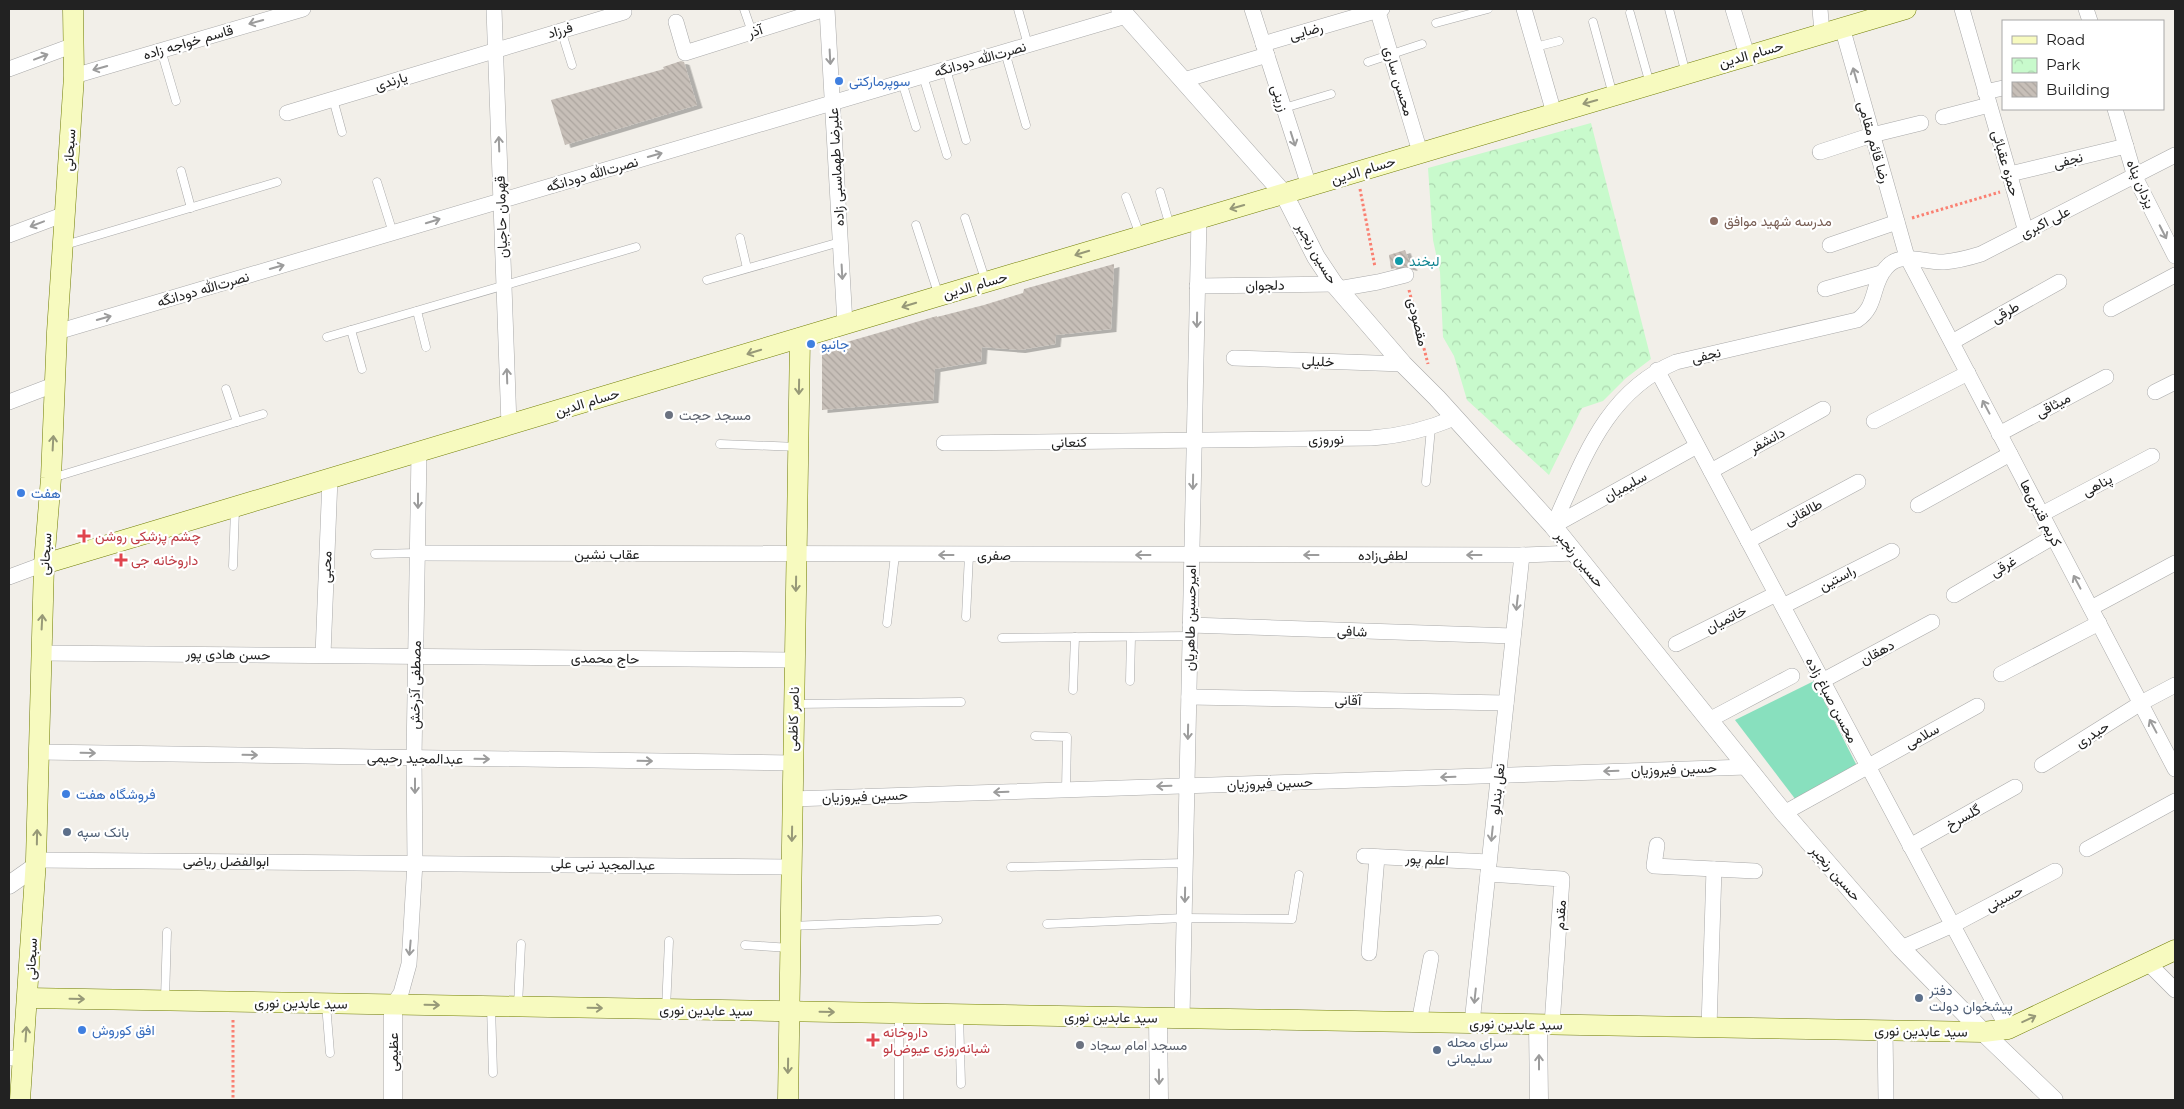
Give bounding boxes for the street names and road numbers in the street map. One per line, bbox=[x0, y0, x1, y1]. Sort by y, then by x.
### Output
street label: فرزاد bbox=[545, 18, 575, 42]
street label: رضایی bbox=[1287, 18, 1325, 44]
street label: آذر bbox=[744, 20, 766, 42]
street label: قاسم خواجه زاده bbox=[141, 21, 235, 63]
street label: حسام الدین bbox=[1717, 36, 1785, 72]
street label: نصرت‌الله دودانگه bbox=[932, 37, 1028, 81]
street label: محسن ساری bbox=[1380, 44, 1418, 118]
street label: یارندی bbox=[372, 68, 410, 94]
street label: زرینی bbox=[1267, 82, 1293, 114]
street label: رضا قائم مقامی bbox=[1854, 99, 1894, 185]
street label: علیرضا طهماسبی زاده bbox=[824, 107, 848, 227]
street label: سبحانی bbox=[59, 128, 79, 172]
street label: حمزه عقبائی bbox=[1988, 128, 2024, 198]
street label: نجفی bbox=[2051, 148, 2085, 172]
street label: نصرت‌الله دودانگه bbox=[544, 152, 640, 196]
street label: حسام الدین bbox=[1329, 152, 1397, 188]
street label: یزدان پناه bbox=[2122, 157, 2159, 212]
street label: قهرمان حاجیان bbox=[491, 175, 511, 259]
street label: علی اکبری bbox=[2017, 202, 2073, 242]
street label: حسین رنجبر bbox=[1292, 218, 1342, 287]
street label: نصرت‌الله دودانگه bbox=[155, 267, 251, 311]
street label: حسام الدین bbox=[941, 267, 1009, 303]
street label: دلجوان bbox=[1245, 276, 1285, 294]
street label: مقصودی bbox=[1403, 296, 1433, 348]
street label: طرقی bbox=[1988, 297, 2022, 327]
street label: نجفی bbox=[1690, 343, 1722, 367]
street label: خلیلی bbox=[1301, 351, 1335, 371]
street label: حسام الدین bbox=[553, 384, 621, 420]
street label: میثاقی bbox=[2032, 388, 2074, 422]
street label: دانشفر bbox=[1745, 423, 1788, 458]
street label: نوروزی bbox=[1308, 430, 1344, 448]
street label: کنعانی bbox=[1051, 433, 1087, 451]
street label: سلیمیان bbox=[1600, 467, 1650, 505]
street label: پناهی bbox=[2079, 470, 2116, 501]
street label: کریم قنبری‌ها bbox=[2016, 476, 2066, 550]
street label: طالقانی bbox=[1781, 495, 1825, 529]
street label: حسین رنجبر bbox=[1551, 526, 1608, 591]
street label: سبحانی bbox=[35, 532, 55, 576]
street label: عقاب نشین bbox=[574, 545, 640, 563]
street label: صفری bbox=[977, 546, 1011, 564]
street label: لطفی‌زاده bbox=[1358, 546, 1408, 564]
street label: محبی bbox=[316, 551, 336, 583]
street label: غرقی bbox=[1987, 551, 2019, 581]
street label: راستین bbox=[1816, 561, 1859, 595]
street label: امیرحسین طاهریان bbox=[1180, 565, 1200, 671]
street label: خاتمیان bbox=[1702, 601, 1750, 637]
street label: شافی bbox=[1337, 621, 1367, 641]
street label: دهقان bbox=[1857, 635, 1898, 669]
street label: مصطفی آذرخش bbox=[405, 640, 425, 730]
street label: حسن هادی پور bbox=[184, 644, 271, 665]
street label: حاج محمدی bbox=[571, 648, 639, 670]
street label: محسن صباغ زاده bbox=[1800, 654, 1862, 747]
street label: ناصر کاظمی bbox=[783, 686, 803, 752]
street label: آقانی bbox=[1334, 691, 1363, 709]
street label: حیدری bbox=[2072, 717, 2112, 751]
street label: سلامی bbox=[1902, 720, 1942, 752]
street label: عبدالمجید رحیمی bbox=[367, 748, 463, 768]
street label: حسین فیروزیان bbox=[1631, 759, 1717, 779]
street label: نعل بندلو bbox=[1485, 762, 1509, 816]
street label: حسین فیروزیان bbox=[1227, 773, 1313, 793]
street label: حسین فیروزیان bbox=[822, 786, 908, 806]
street label: گلسرخ bbox=[1942, 800, 1985, 836]
street label: حسین رنجبر bbox=[1806, 841, 1865, 905]
street label: اعلم پور bbox=[1404, 849, 1449, 870]
street label: ابوالفضل ریاضی bbox=[183, 852, 269, 870]
street label: عبدالمجید نبی علی bbox=[551, 854, 655, 874]
street label: حسینی bbox=[1982, 881, 2026, 915]
street label: مقدم bbox=[1550, 899, 1570, 931]
street label: سبحانی bbox=[21, 937, 41, 981]
street label: سید عابدین نوری bbox=[254, 993, 348, 1013]
street label: سید عابدین نوری bbox=[659, 1000, 753, 1020]
street label: سید عابدین نوری bbox=[1064, 1007, 1158, 1027]
street label: سید عابدین نوری bbox=[1469, 1014, 1563, 1034]
street label: سید عابدین نوری bbox=[1874, 1021, 1968, 1041]
street label: عظیمی bbox=[384, 1032, 402, 1072]

